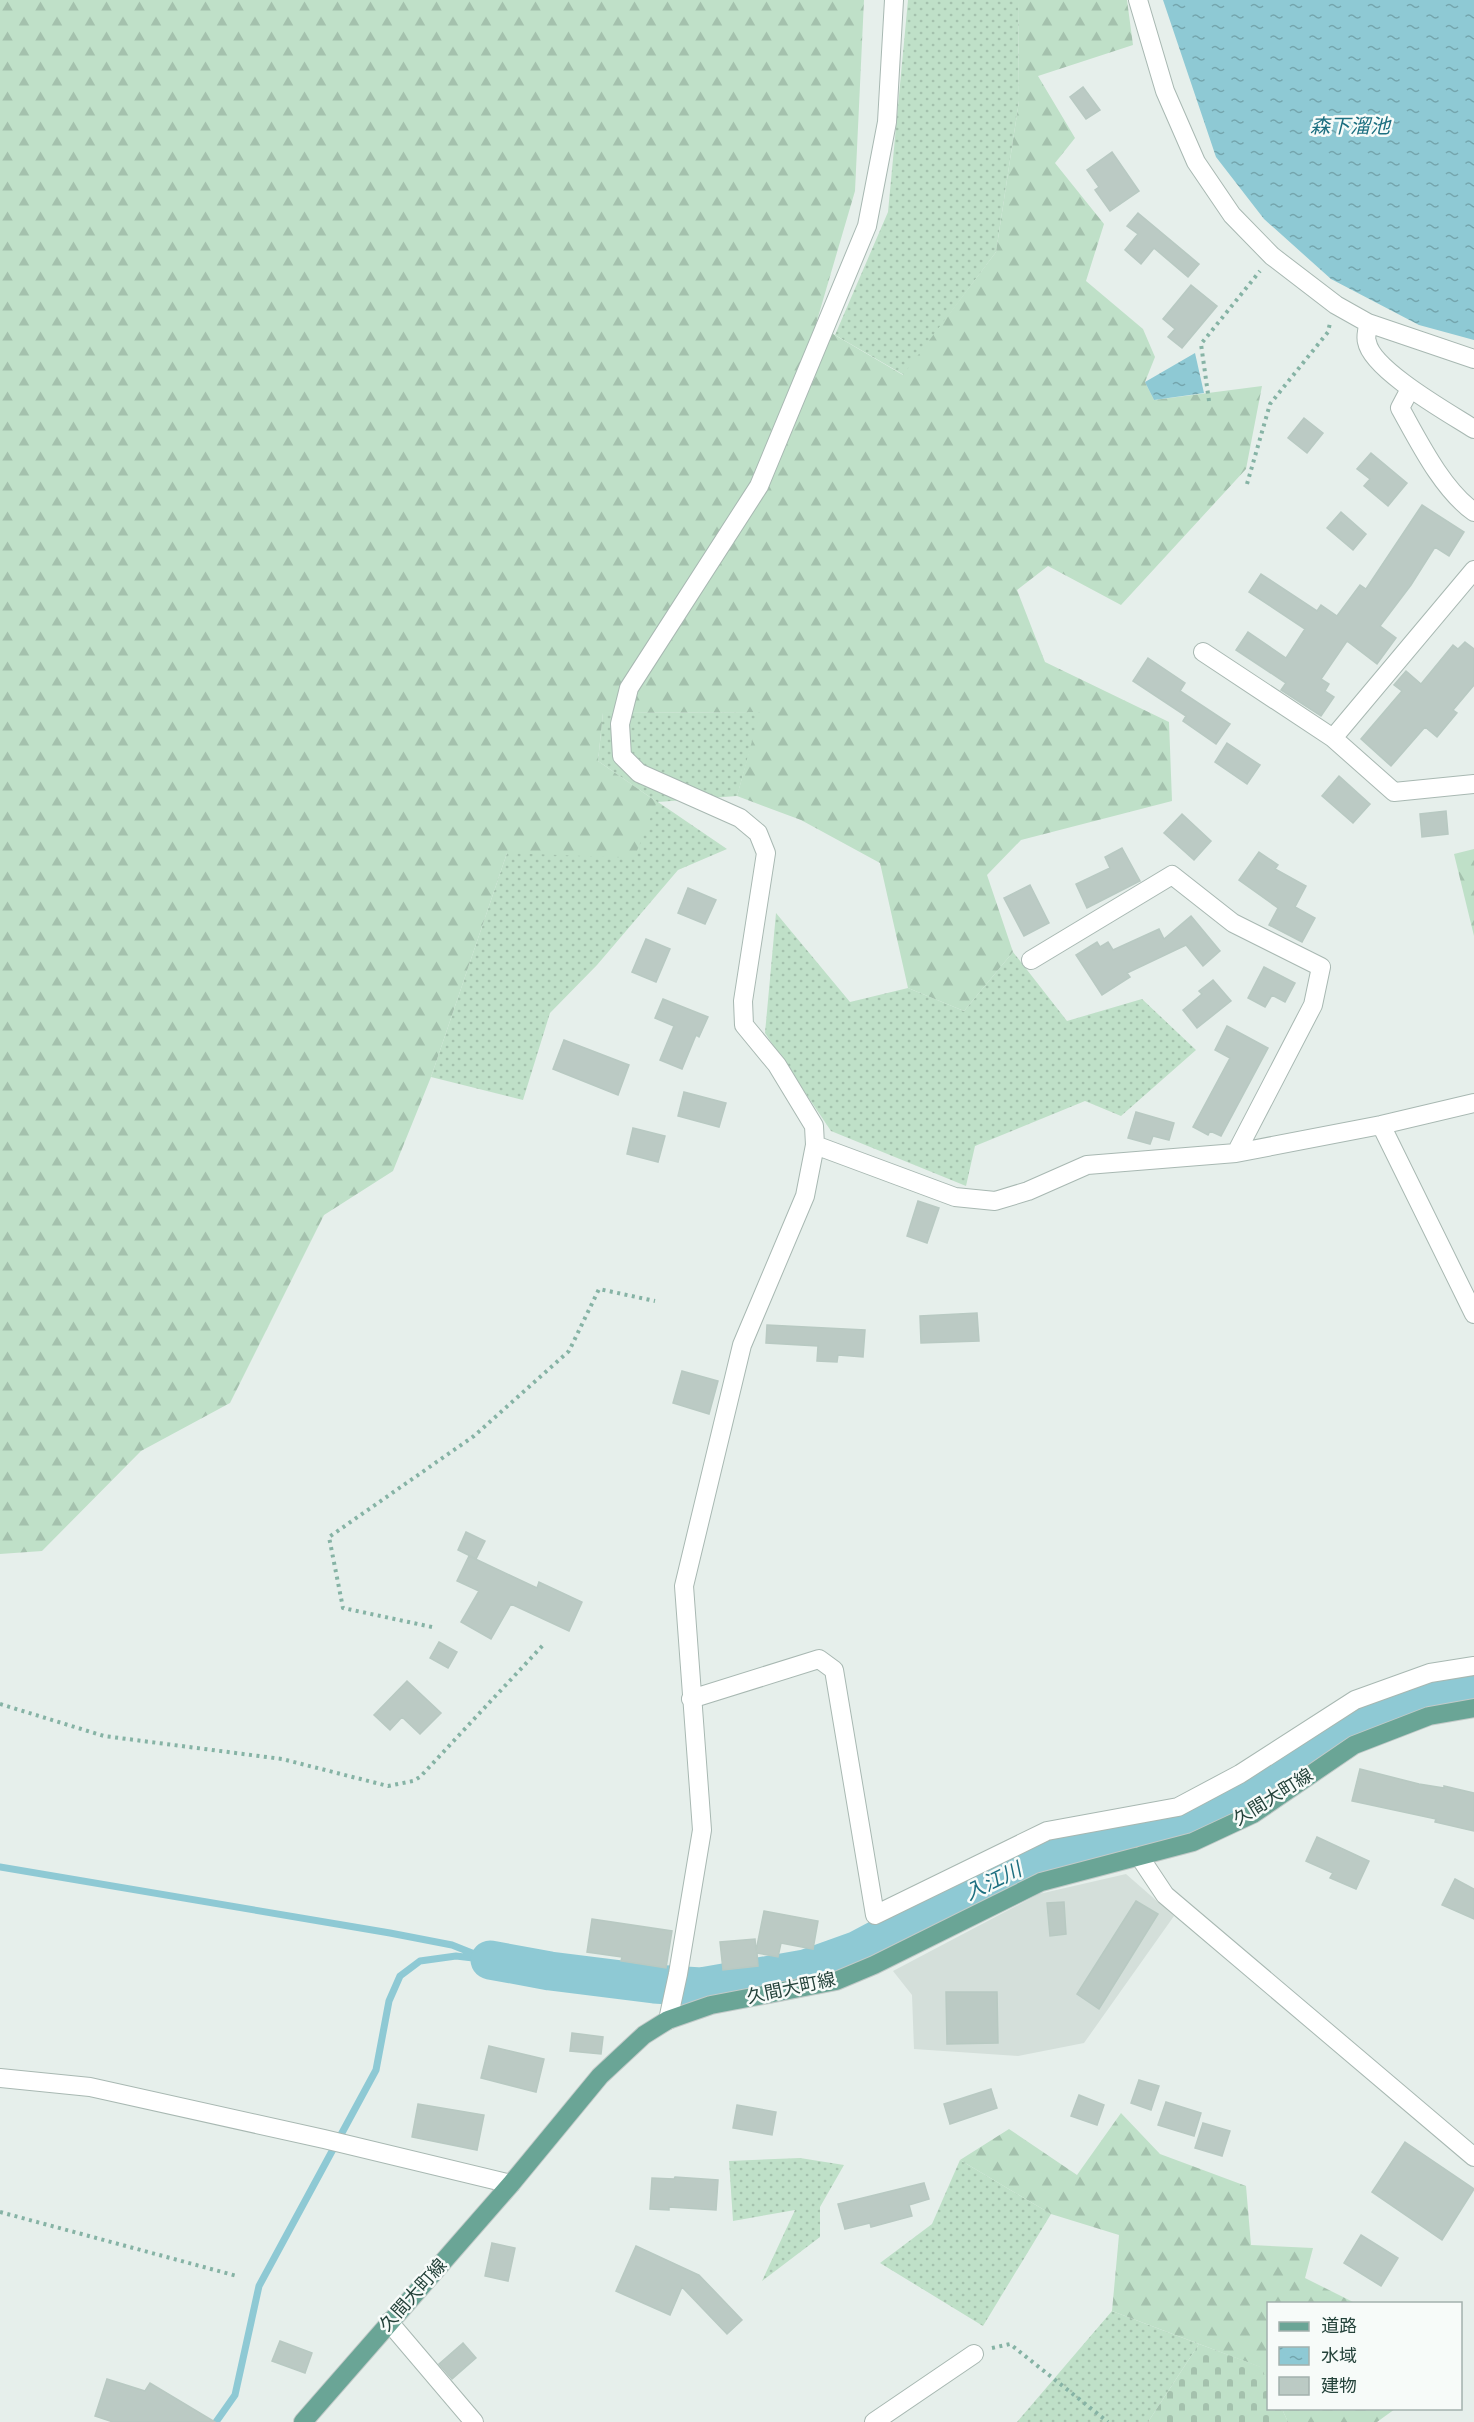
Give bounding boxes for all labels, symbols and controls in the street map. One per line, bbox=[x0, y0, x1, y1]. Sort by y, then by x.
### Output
water label: 森下溜池 bbox=[1310, 114, 1392, 138]
street label: 久間大町線 bbox=[1229, 1764, 1316, 1829]
water label: 入江川 bbox=[961, 1856, 1027, 1905]
street label: 久間大町線 bbox=[745, 1968, 837, 2007]
street label: 久間大町線 bbox=[375, 2254, 451, 2335]
legend bbox=[1267, 2302, 1462, 2410]
text: 道路 bbox=[1321, 2315, 1357, 2336]
text: 水域 bbox=[1321, 2345, 1357, 2366]
text: 建物 bbox=[1321, 2375, 1357, 2396]

